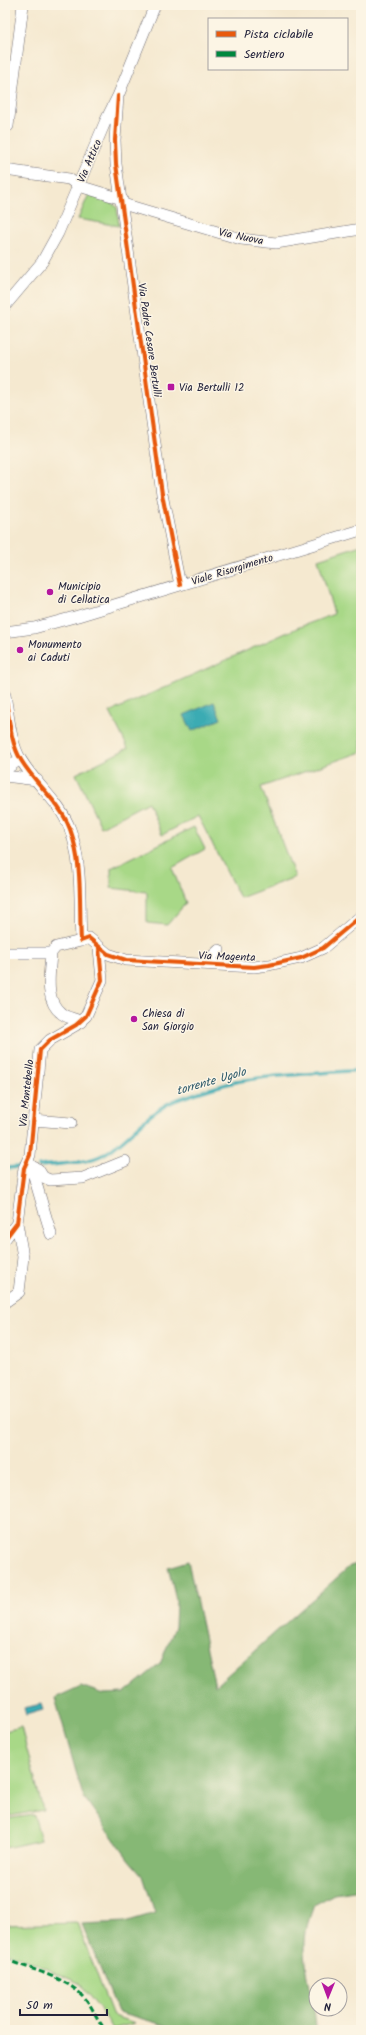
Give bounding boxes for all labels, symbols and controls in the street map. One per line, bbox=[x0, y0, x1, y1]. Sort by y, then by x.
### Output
legend bbox=[208, 18, 348, 70]
text: Pista ciclabile bbox=[244, 25, 314, 44]
text: Sentiero bbox=[244, 45, 284, 64]
street label: Via Attico bbox=[73, 137, 107, 186]
street label: Via Nuova bbox=[217, 223, 265, 251]
street label: Via Padre Cesare Bertulli bbox=[132, 282, 166, 399]
place label: Via Bertulli 12 bbox=[179, 379, 244, 397]
marker: Via Bertulli 12 bbox=[166, 382, 176, 392]
street label: Viale Risorgimento bbox=[189, 549, 275, 591]
place label: Municipio di Cellatica bbox=[58, 578, 110, 609]
marker: Municipio di Cellatica bbox=[45, 587, 55, 597]
place label: Monumento ai Caduti bbox=[28, 636, 82, 667]
marker: Monumento ai Caduti bbox=[15, 645, 25, 655]
street label: Via Magenta bbox=[198, 947, 256, 967]
place label: Chiesa di San Giorgio bbox=[142, 1005, 194, 1036]
marker: Chiesa di San Giorgio bbox=[129, 1014, 139, 1024]
street label: Via Montebello bbox=[14, 1058, 39, 1128]
water label: torrente Ugolo bbox=[174, 1062, 250, 1100]
north arrow bbox=[308, 1977, 348, 2017]
scale bar bbox=[20, 1991, 107, 2017]
text: 50 m bbox=[26, 1996, 53, 2015]
text: N bbox=[324, 1997, 331, 2015]

